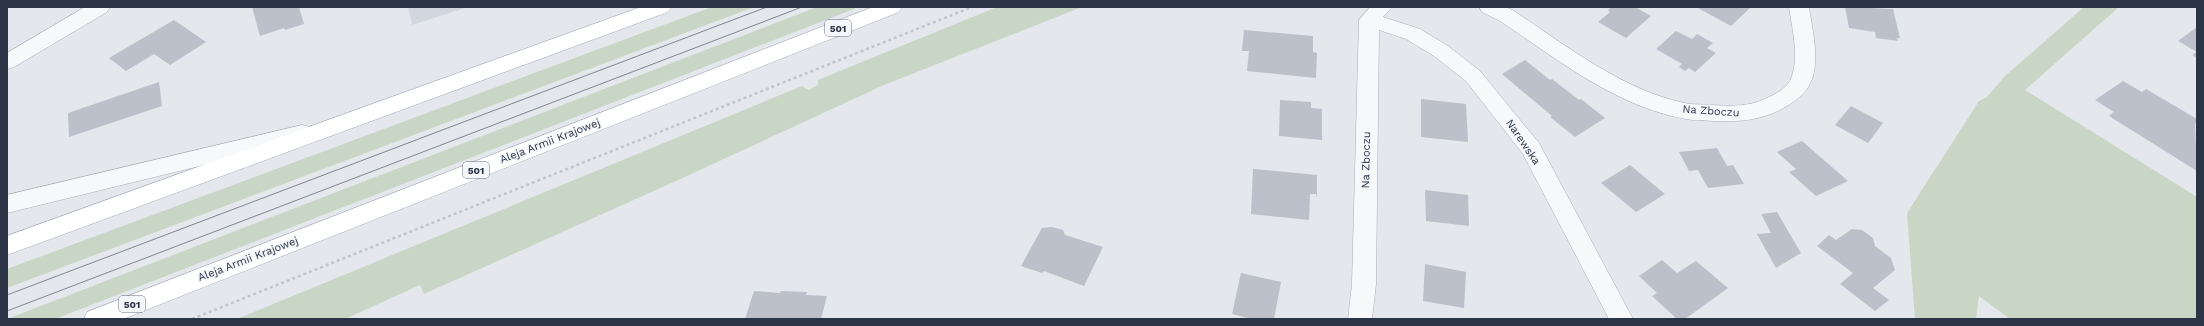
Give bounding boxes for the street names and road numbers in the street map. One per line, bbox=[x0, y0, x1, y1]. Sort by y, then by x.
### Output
road number: 501 bbox=[825, 20, 851, 36]
street label: Na Zboczu bbox=[1682, 103, 1740, 119]
street label: Aleja Armii Krajowej bbox=[498, 116, 602, 166]
street label: Narewska bbox=[1503, 117, 1543, 167]
street label: Na Zboczu bbox=[1359, 131, 1373, 189]
road number: 501 bbox=[463, 162, 489, 178]
street label: Aleja Armii Krajowej bbox=[196, 234, 300, 284]
road number: 501 bbox=[119, 296, 145, 312]

